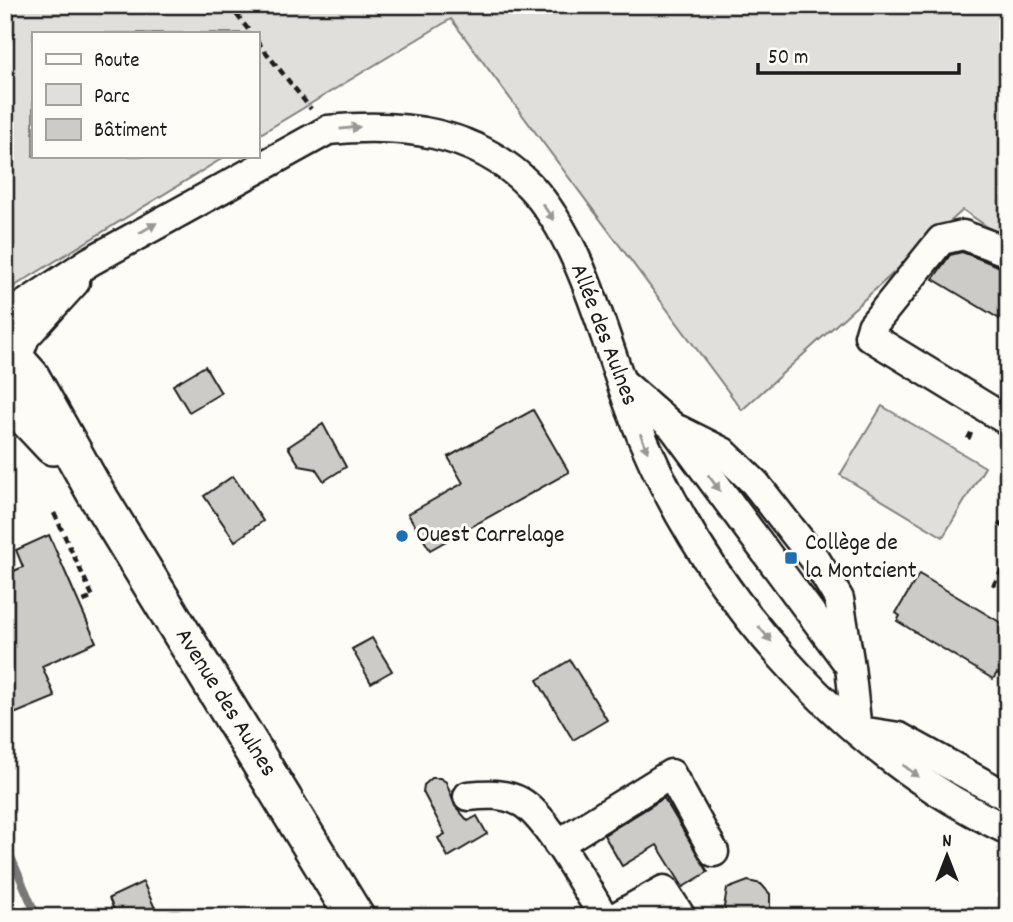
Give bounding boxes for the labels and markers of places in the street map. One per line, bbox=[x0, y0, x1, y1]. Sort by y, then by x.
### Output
place label: Ouest Carrelage bbox=[416, 519, 565, 553]
place label: Collège de la Montcient bbox=[805, 527, 917, 589]
marker: Ouest Carrelage bbox=[394, 528, 410, 544]
marker: Collège de la Montcient bbox=[783, 550, 799, 566]

